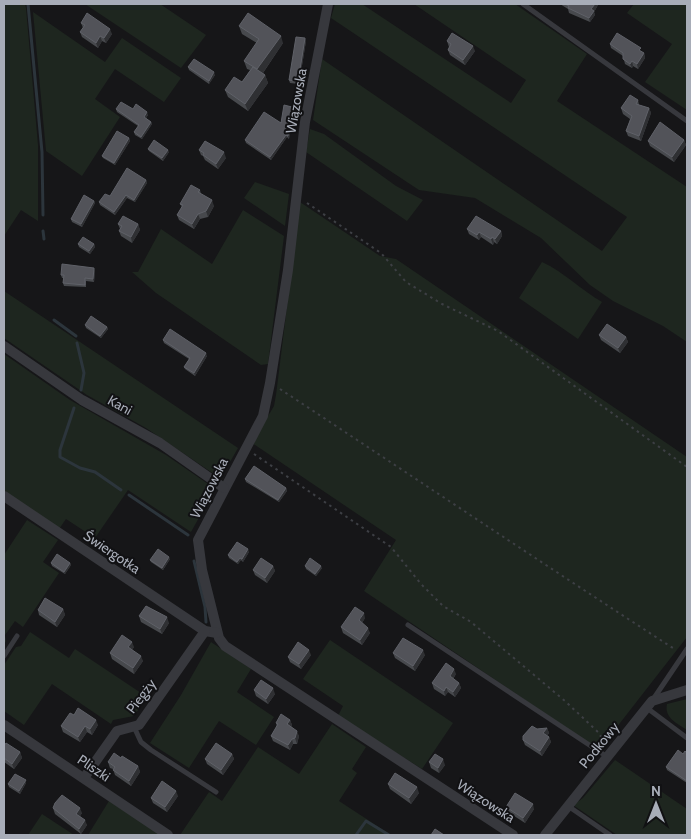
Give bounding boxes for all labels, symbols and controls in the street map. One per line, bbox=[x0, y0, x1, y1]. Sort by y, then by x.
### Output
street label: Wiązowska bbox=[281, 67, 311, 135]
street label: Kani bbox=[105, 391, 136, 419]
street label: Wiązowska bbox=[186, 454, 232, 521]
street label: Świergotka bbox=[80, 526, 144, 578]
street label: Piegży bbox=[122, 675, 160, 717]
street label: Podkowy bbox=[575, 718, 623, 772]
street label: Pliszki bbox=[74, 751, 114, 785]
street label: Wiązowska bbox=[454, 776, 519, 827]
north arrow bbox=[631, 779, 681, 829]
text: N bbox=[651, 782, 661, 800]

